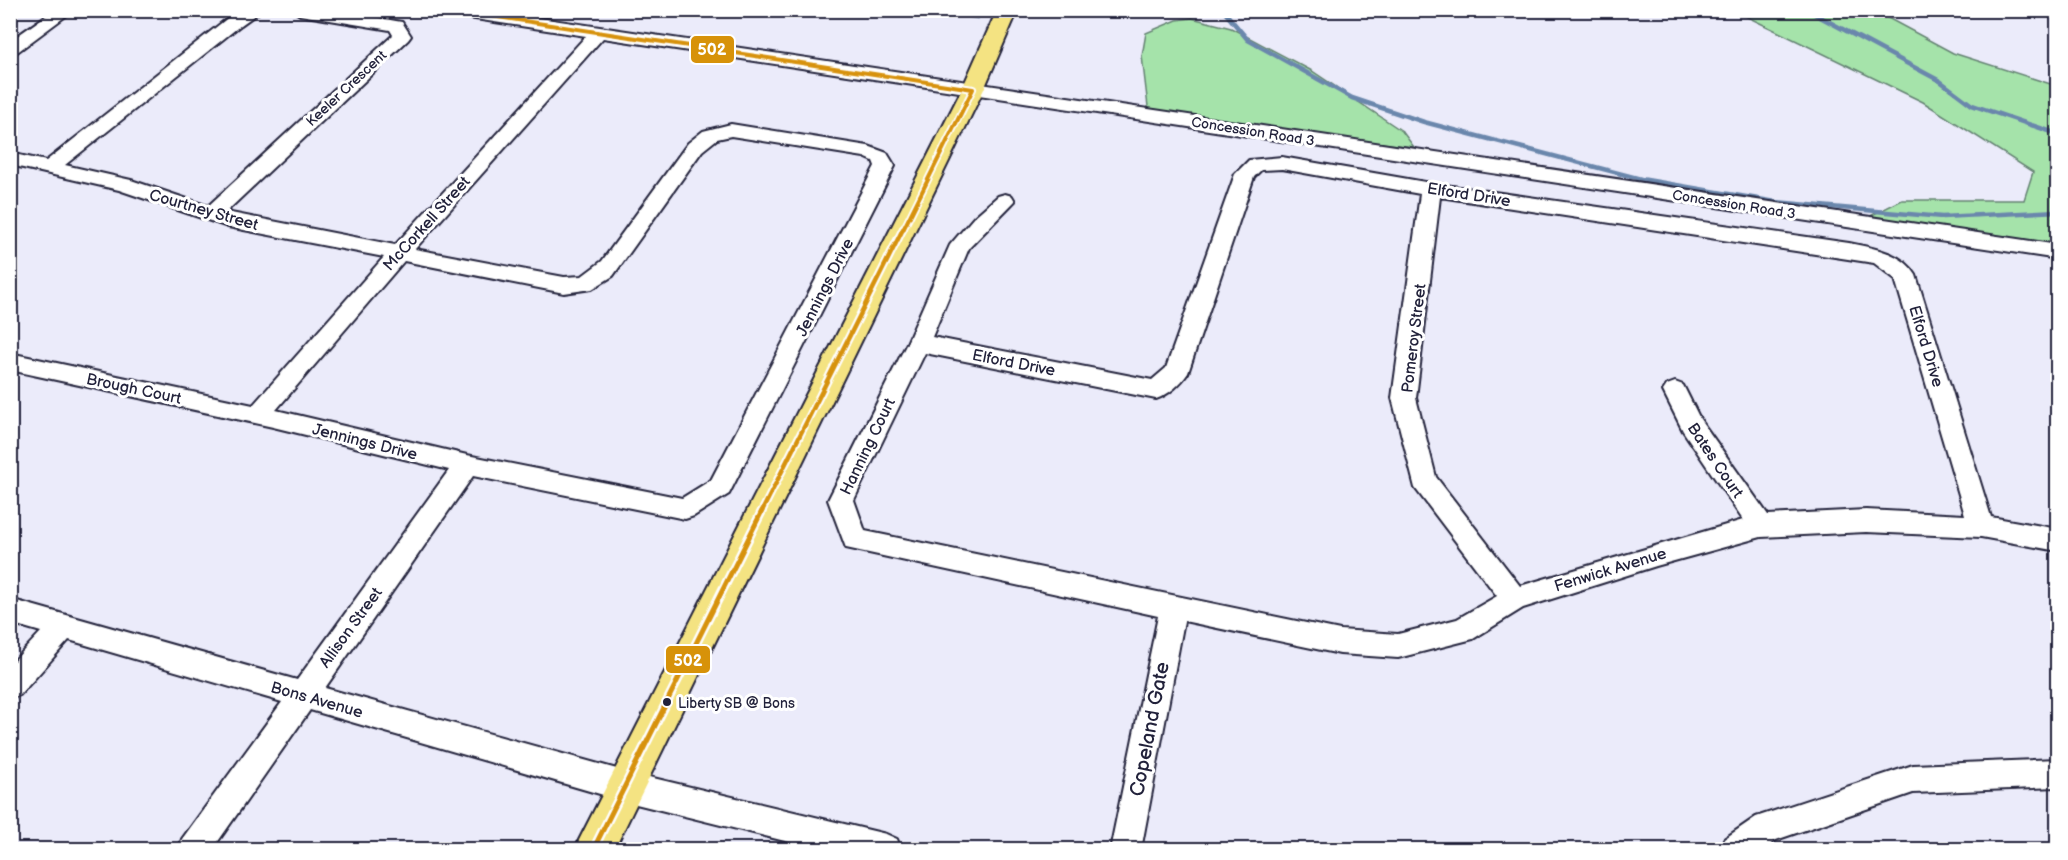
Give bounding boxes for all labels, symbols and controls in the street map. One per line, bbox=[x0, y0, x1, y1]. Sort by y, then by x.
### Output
line badge: 502 bbox=[690, 35, 735, 64]
text: 502 bbox=[698, 41, 727, 60]
street label: Keeler Crescent bbox=[303, 46, 391, 130]
street label: Concession Road 3 bbox=[1190, 113, 1316, 150]
street label: McCorkell Street bbox=[380, 173, 475, 275]
street label: Elford Drive bbox=[1426, 180, 1512, 212]
street label: Courtney Street bbox=[147, 186, 260, 235]
street label: Concession Road 3 bbox=[1671, 186, 1797, 223]
street label: Jennings Drive bbox=[792, 235, 858, 340]
street label: Pomeroy Street bbox=[1398, 283, 1431, 394]
street label: Elford Drive bbox=[1904, 303, 1947, 390]
street label: Elford Drive bbox=[971, 346, 1057, 381]
street label: Brough Court bbox=[84, 370, 183, 409]
street label: Hanning Court bbox=[837, 395, 900, 498]
street label: Jennings Drive bbox=[310, 420, 420, 465]
street label: Bates Court bbox=[1683, 420, 1747, 502]
street label: Fenwick Avenue bbox=[1552, 544, 1669, 597]
street label: Allison Street bbox=[316, 584, 387, 672]
line badge: 502 bbox=[665, 645, 711, 674]
text: 502 bbox=[674, 652, 703, 671]
street label: Copeland Gate bbox=[1125, 660, 1175, 798]
street label: Bons Avenue bbox=[268, 678, 365, 723]
place label: Liberty SB @ Bons bbox=[678, 695, 795, 712]
marker: Liberty SB @ Bons bbox=[661, 696, 673, 708]

